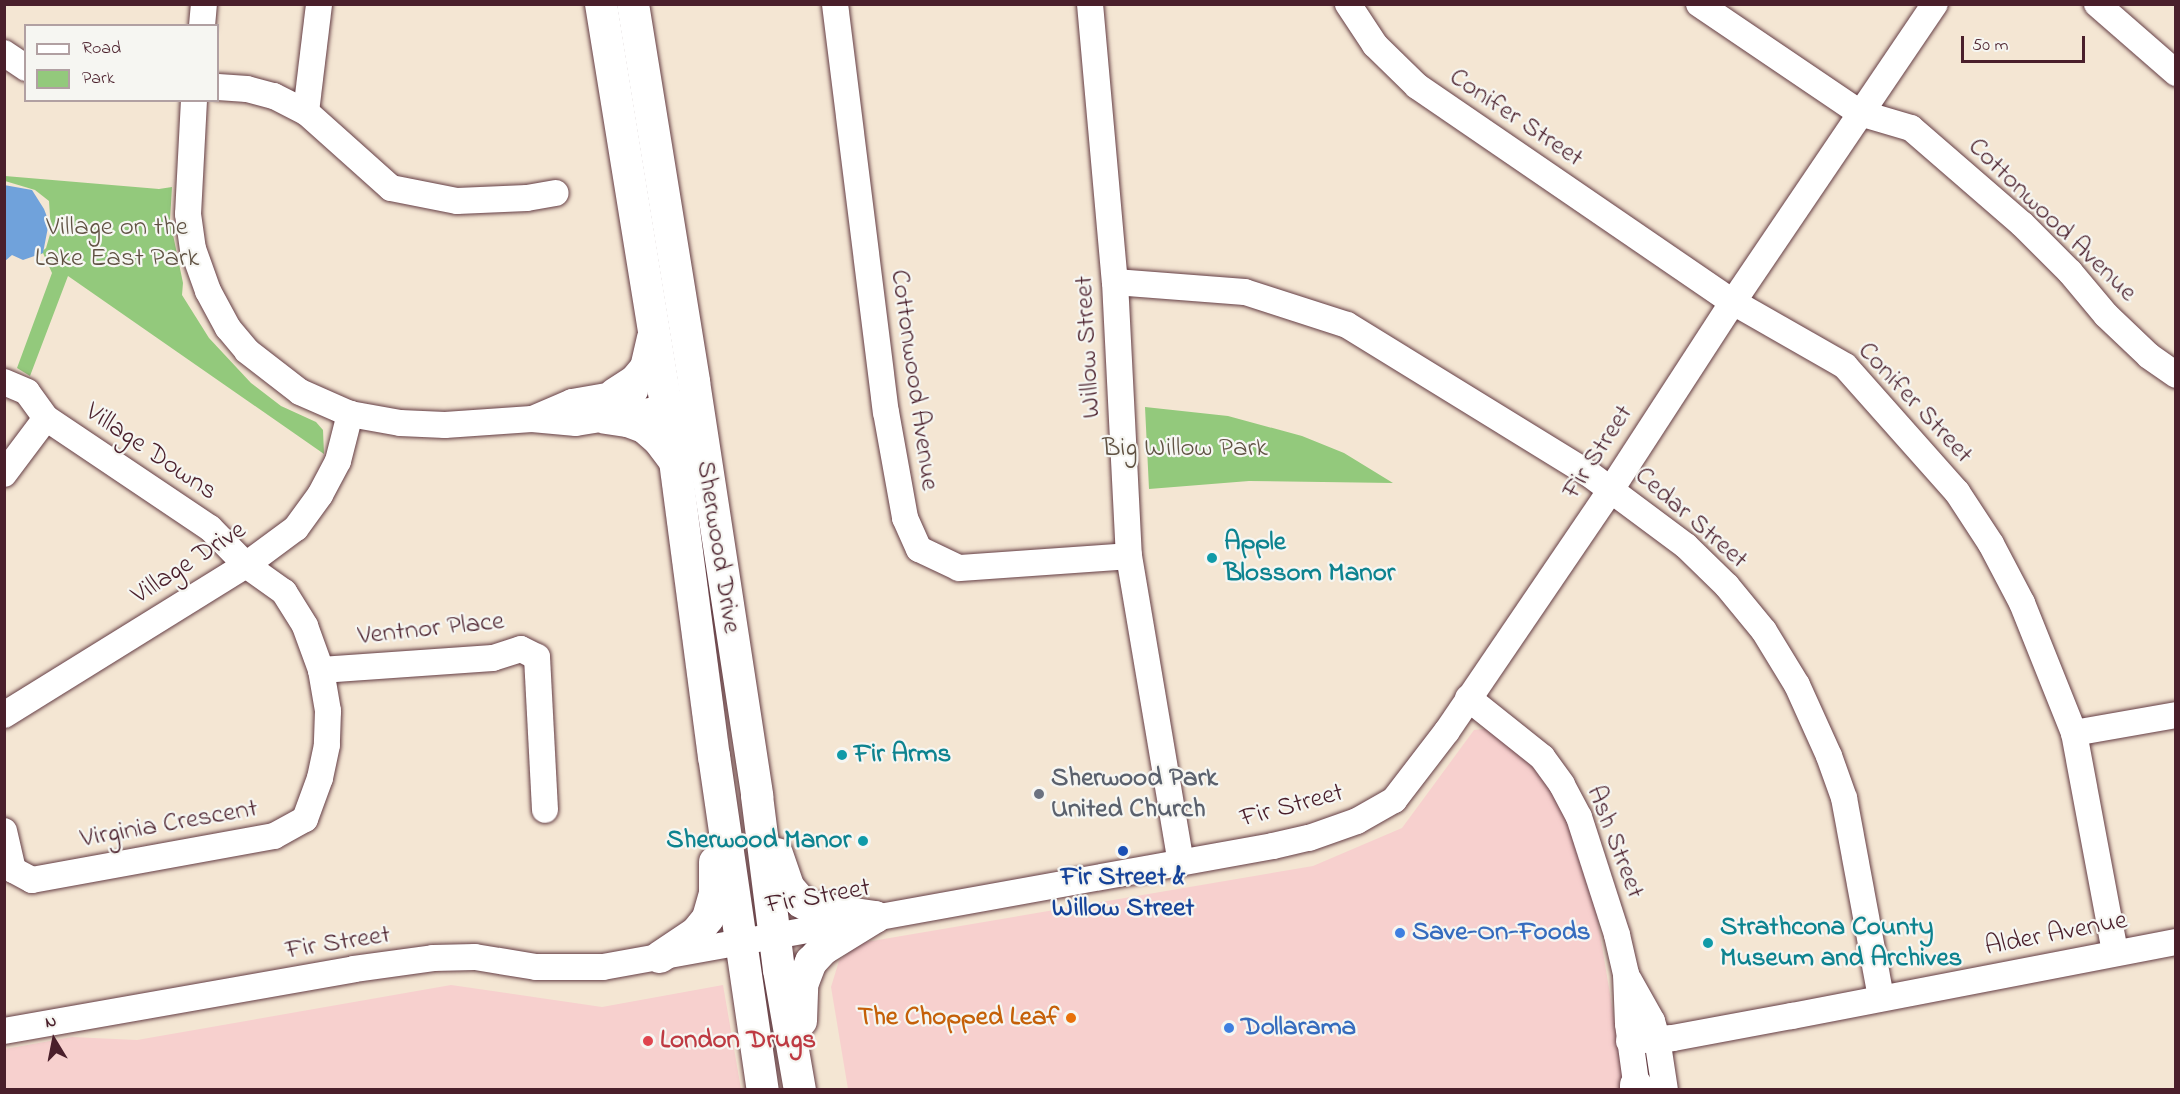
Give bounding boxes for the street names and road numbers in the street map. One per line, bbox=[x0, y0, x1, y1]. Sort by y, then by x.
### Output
street label: Conifer Street bbox=[1443, 61, 1589, 175]
street label: Cottonwood Avenue bbox=[1961, 131, 2143, 309]
street label: Cottonwood Avenue bbox=[882, 268, 946, 492]
street label: Willow Street bbox=[1068, 275, 1108, 419]
street label: Conifer Street bbox=[1850, 335, 1980, 471]
street label: Village Downs bbox=[79, 396, 223, 508]
street label: Fir Street bbox=[1556, 399, 1640, 505]
street label: Sherwood Drive bbox=[688, 458, 748, 636]
street label: Cedar Street bbox=[1628, 460, 1754, 576]
street label: Village Drive bbox=[126, 514, 252, 612]
street label: Ventnor Place bbox=[356, 605, 506, 653]
street label: Fir Street bbox=[1237, 777, 1347, 835]
street label: Ash Street bbox=[1579, 781, 1651, 903]
street label: Virginia Crescent bbox=[78, 792, 260, 856]
street label: Fir Street bbox=[763, 872, 873, 922]
street label: Alder Avenue bbox=[1982, 904, 2130, 964]
street label: Fir Street bbox=[283, 919, 393, 967]

